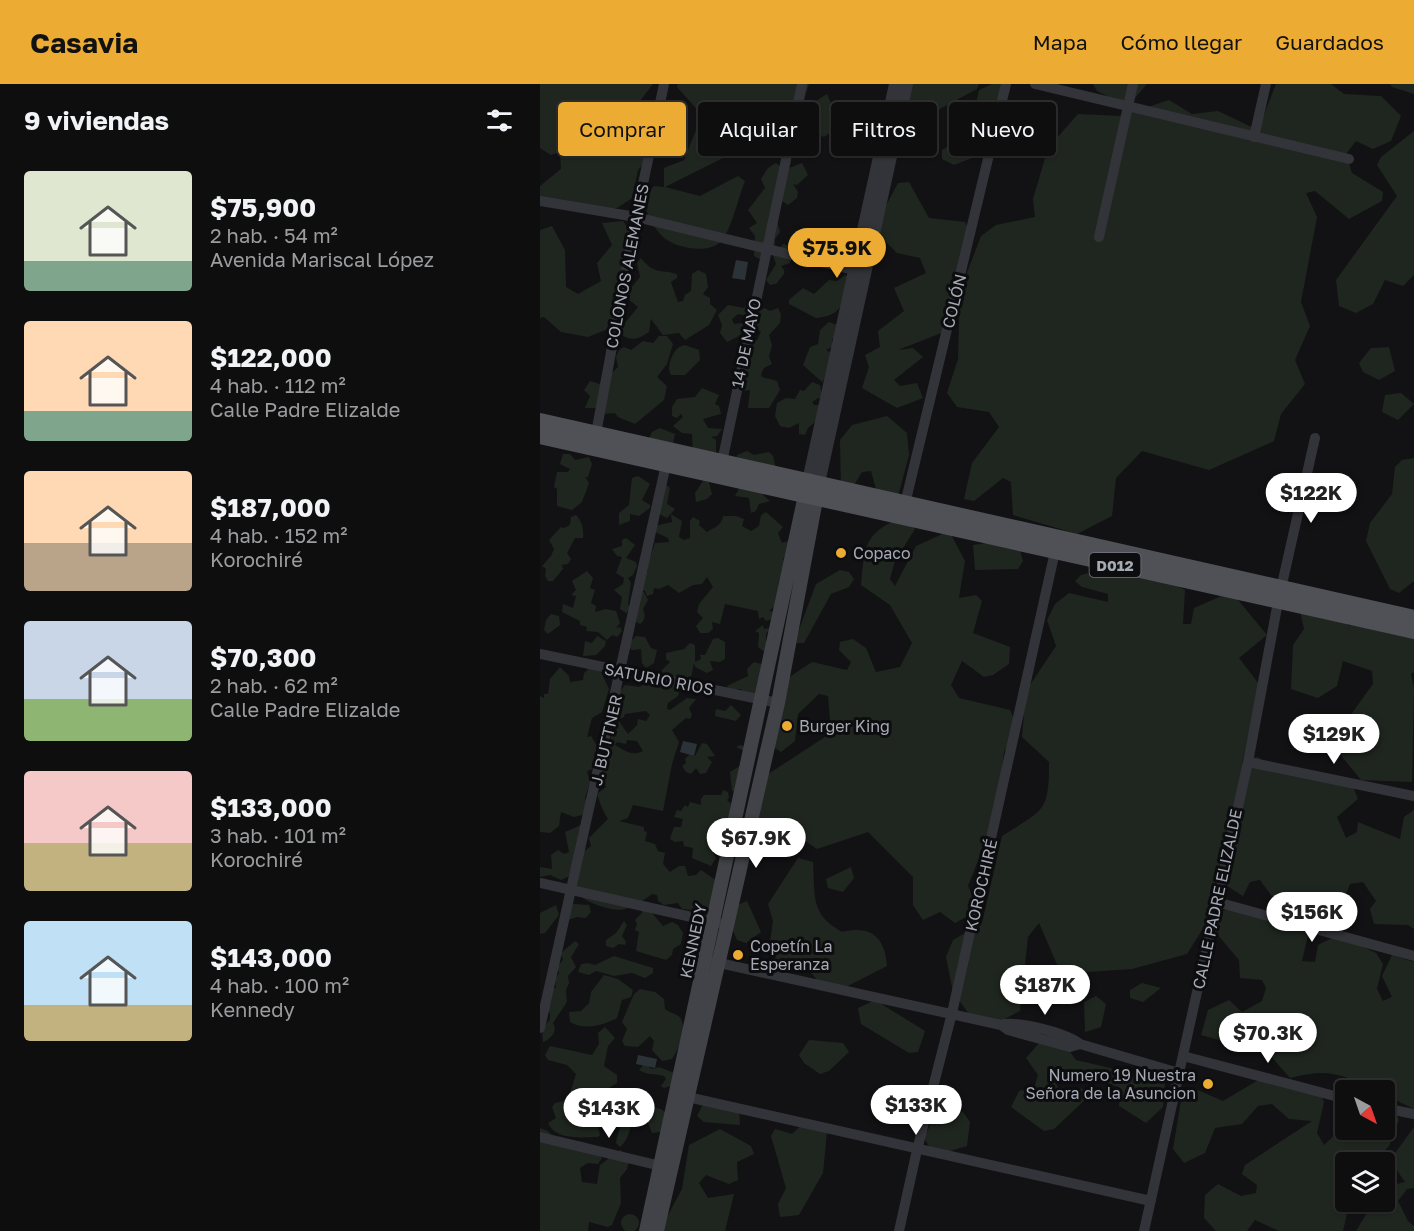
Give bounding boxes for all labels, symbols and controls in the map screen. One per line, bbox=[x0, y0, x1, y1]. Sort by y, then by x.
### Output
text: Casavia bbox=[30, 26, 138, 59]
text: Mapa bbox=[1033, 29, 1088, 55]
text: Cómo llegar bbox=[1121, 29, 1242, 55]
text: Guardados bbox=[1275, 29, 1384, 55]
chip: Comprar bbox=[558, 102, 686, 156]
chip: Alquilar bbox=[698, 102, 819, 156]
chip: Filtros bbox=[831, 102, 937, 156]
chip: Nuevo bbox=[949, 102, 1056, 156]
icon: filters bbox=[483, 104, 516, 137]
text: 9 viviendas bbox=[24, 105, 169, 136]
street label: COLONOS ALEMANES bbox=[601, 182, 653, 350]
text: $75,900 bbox=[210, 192, 316, 223]
icon: home bbox=[72, 195, 144, 267]
text: 2 hab. · 54 m² bbox=[210, 223, 338, 247]
pin: $75.9K bbox=[788, 228, 886, 279]
text: $75.9K bbox=[802, 235, 872, 259]
text: Avenida Mariscal López bbox=[210, 247, 434, 271]
street label: COLÓN bbox=[938, 272, 970, 330]
street label: 14 DE MAYO bbox=[727, 296, 765, 390]
text: $122,000 bbox=[210, 342, 332, 373]
icon: home bbox=[72, 345, 144, 417]
text: 4 hab. · 112 m² bbox=[210, 373, 346, 397]
text: Calle Padre Elizalde bbox=[210, 397, 400, 421]
pin: $122K bbox=[1269, 473, 1353, 524]
text: $122K bbox=[1280, 480, 1342, 504]
text: $187,000 bbox=[210, 492, 331, 523]
icon: home bbox=[72, 495, 144, 567]
text: 4 hab. · 152 m² bbox=[210, 523, 348, 547]
place label: Copaco bbox=[853, 543, 911, 563]
marker: Copaco bbox=[834, 546, 848, 560]
text: Korochiré bbox=[210, 547, 303, 571]
road number: D012 bbox=[1090, 553, 1140, 577]
text: $70,300 bbox=[210, 642, 316, 673]
icon: home bbox=[72, 645, 144, 717]
street label: SATURIO RIOS bbox=[603, 659, 715, 699]
text: 2 hab. · 62 m² bbox=[210, 673, 338, 697]
street label: J. BUTTNER bbox=[586, 692, 626, 788]
text: Calle Padre Elizalde bbox=[210, 697, 400, 721]
pin: $129K bbox=[1292, 714, 1376, 765]
place label: Burger King bbox=[799, 716, 890, 736]
marker: Burger King bbox=[780, 719, 794, 733]
text: $129K bbox=[1302, 721, 1366, 745]
text: $133,000 bbox=[210, 792, 332, 823]
icon: home bbox=[72, 795, 144, 867]
street label: CALLE PADRE ELIZALDE bbox=[1188, 807, 1246, 991]
pin: $67.9K bbox=[707, 818, 805, 869]
text: 3 hab. · 101 m² bbox=[210, 823, 346, 847]
text: $67.9K bbox=[721, 825, 791, 849]
street label: KOROCHIRÉ bbox=[961, 837, 1001, 933]
text: Korochiré bbox=[210, 847, 303, 871]
pin: $156K bbox=[1270, 892, 1354, 943]
text: $156K bbox=[1280, 899, 1344, 923]
street label: KENNEDY bbox=[675, 901, 711, 980]
place label: Copetín La Esperanza bbox=[750, 936, 832, 974]
text: $143,000 bbox=[210, 942, 332, 973]
icon: home bbox=[72, 945, 144, 1017]
marker: Copetín La Esperanza bbox=[731, 948, 745, 962]
pin: $187K bbox=[1003, 965, 1087, 1016]
text: $187K bbox=[1014, 972, 1076, 996]
text: 4 hab. · 100 m² bbox=[210, 973, 349, 997]
text: Kennedy bbox=[210, 997, 295, 1021]
pin: $70.3K bbox=[1219, 1013, 1317, 1064]
text: $70.3K bbox=[1233, 1020, 1303, 1044]
place label: Numero 19 Nuestra Señora de la Asuncion bbox=[1026, 1065, 1196, 1103]
marker: Numero 19 Nuestra Señora de la Asuncion bbox=[1201, 1077, 1215, 1091]
north arrow bbox=[1335, 1080, 1395, 1140]
map controls bbox=[1335, 1080, 1395, 1212]
pin: $133K bbox=[874, 1085, 958, 1136]
pin: $143K bbox=[567, 1088, 651, 1139]
text: $133K bbox=[885, 1092, 947, 1116]
text: $143K bbox=[578, 1095, 640, 1119]
button: layers bbox=[1335, 1152, 1395, 1212]

